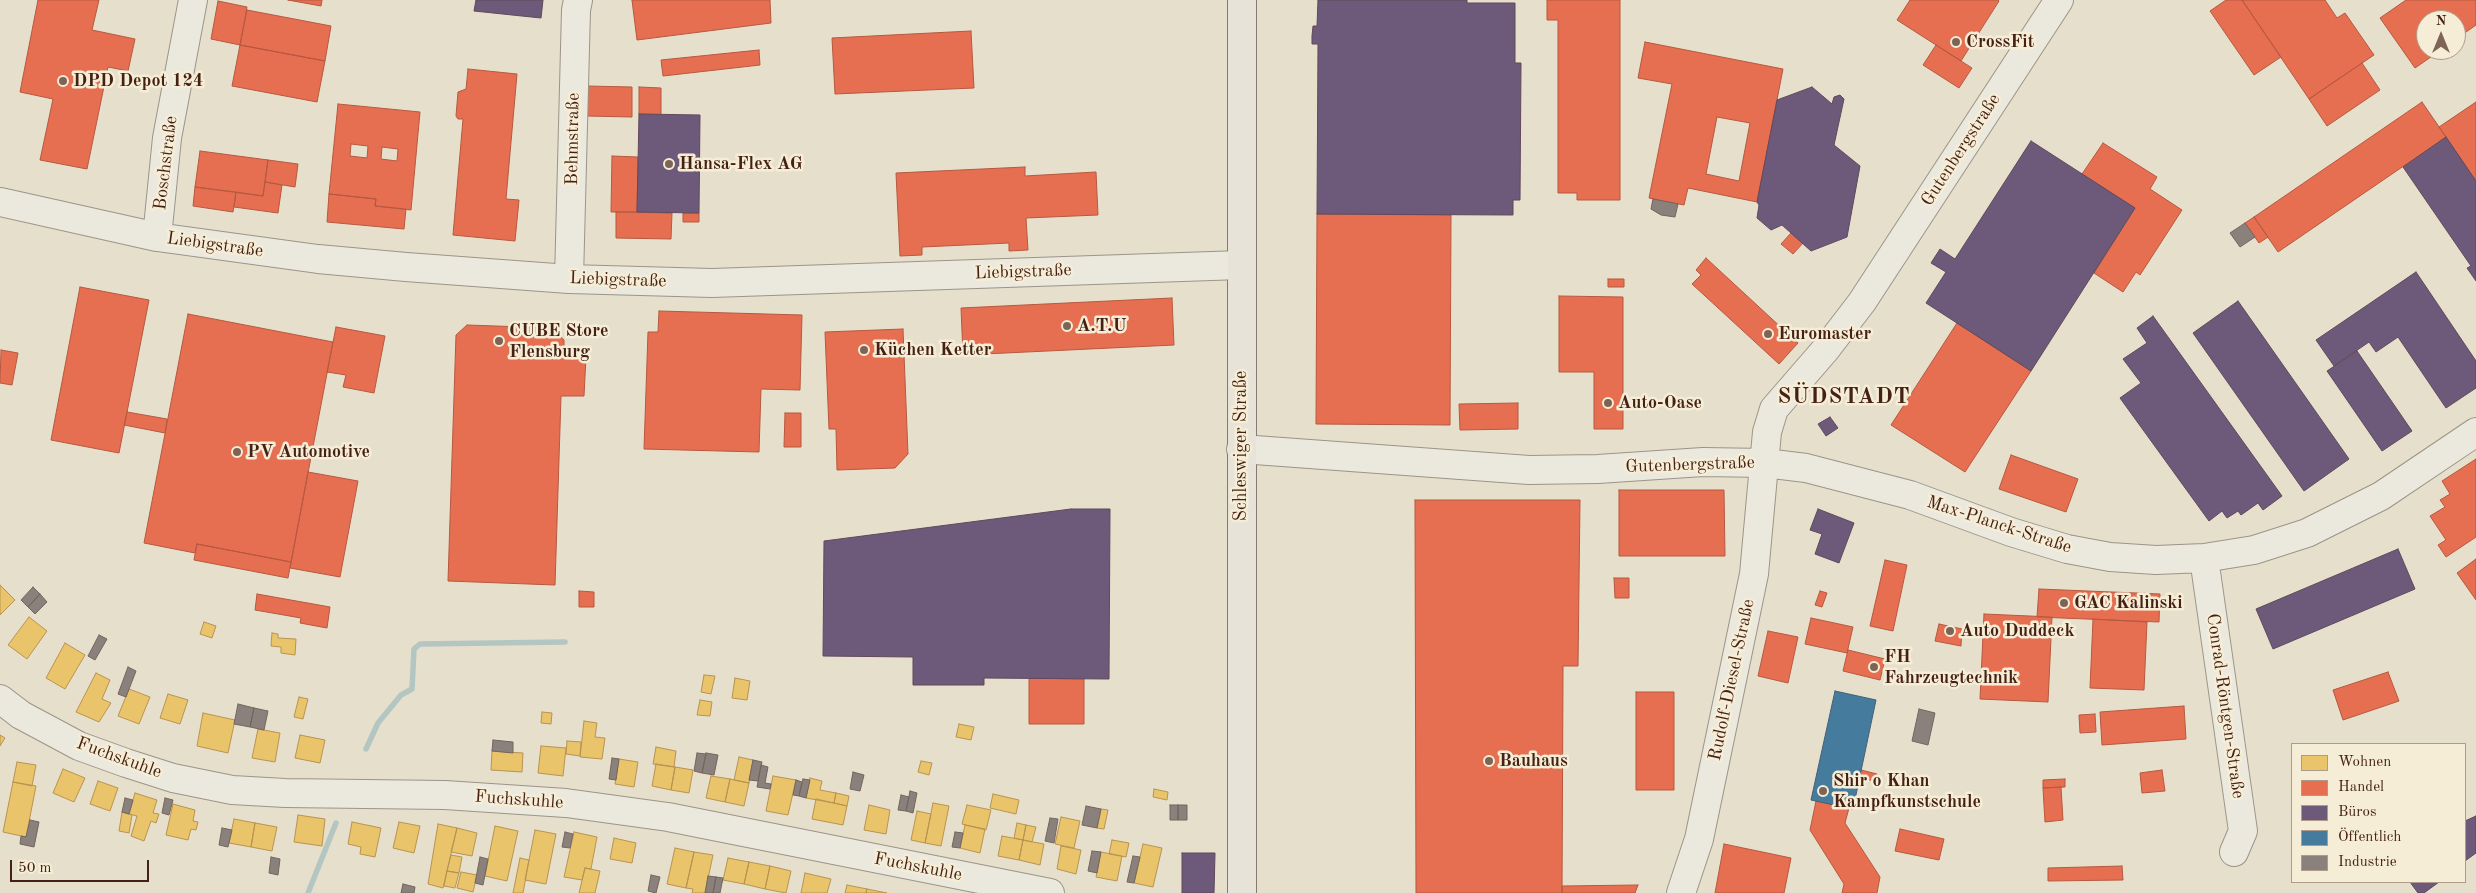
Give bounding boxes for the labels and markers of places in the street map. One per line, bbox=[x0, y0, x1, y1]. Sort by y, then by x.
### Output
place label: CrossFit bbox=[1966, 31, 2034, 53]
marker: CrossFit bbox=[1950, 36, 1962, 48]
place label: DPD Depot 124 bbox=[73, 70, 203, 92]
marker: DPD Depot 124 bbox=[57, 75, 69, 87]
place label: Hansa-Flex AG bbox=[679, 153, 803, 175]
marker: Hansa-Flex AG bbox=[663, 158, 675, 170]
place label: A.T.U bbox=[1077, 315, 1127, 337]
place label: CUBE Store Flensburg bbox=[509, 320, 609, 362]
marker: A.T.U bbox=[1061, 320, 1073, 332]
place label: Euromaster bbox=[1778, 323, 1871, 345]
marker: Euromaster bbox=[1762, 328, 1774, 340]
marker: CUBE Store Flensburg bbox=[493, 335, 505, 347]
place label: Küchen Ketter bbox=[874, 339, 992, 361]
marker: Küchen Ketter bbox=[858, 344, 870, 356]
place label: Auto-Oase bbox=[1618, 392, 1702, 414]
marker: Auto-Oase bbox=[1602, 397, 1614, 409]
place label: PV Automotive bbox=[247, 441, 370, 463]
marker: PV Automotive bbox=[231, 446, 243, 458]
place label: GAC Kalinski bbox=[2074, 592, 2183, 614]
marker: GAC Kalinski bbox=[2058, 597, 2070, 609]
place label: Auto Duddeck bbox=[1960, 620, 2075, 642]
marker: Auto Duddeck bbox=[1944, 625, 1956, 637]
place label: FH Fahrzeugtechnik bbox=[1884, 646, 2018, 689]
marker: FH Fahrzeugtechnik bbox=[1868, 661, 1880, 673]
place label: Bauhaus bbox=[1499, 750, 1568, 772]
marker: Bauhaus bbox=[1483, 755, 1495, 767]
place label: Shir o Khan Kampfkunstschule bbox=[1833, 770, 1981, 812]
marker: Shir o Khan Kampfkunstschule bbox=[1817, 785, 1829, 797]

